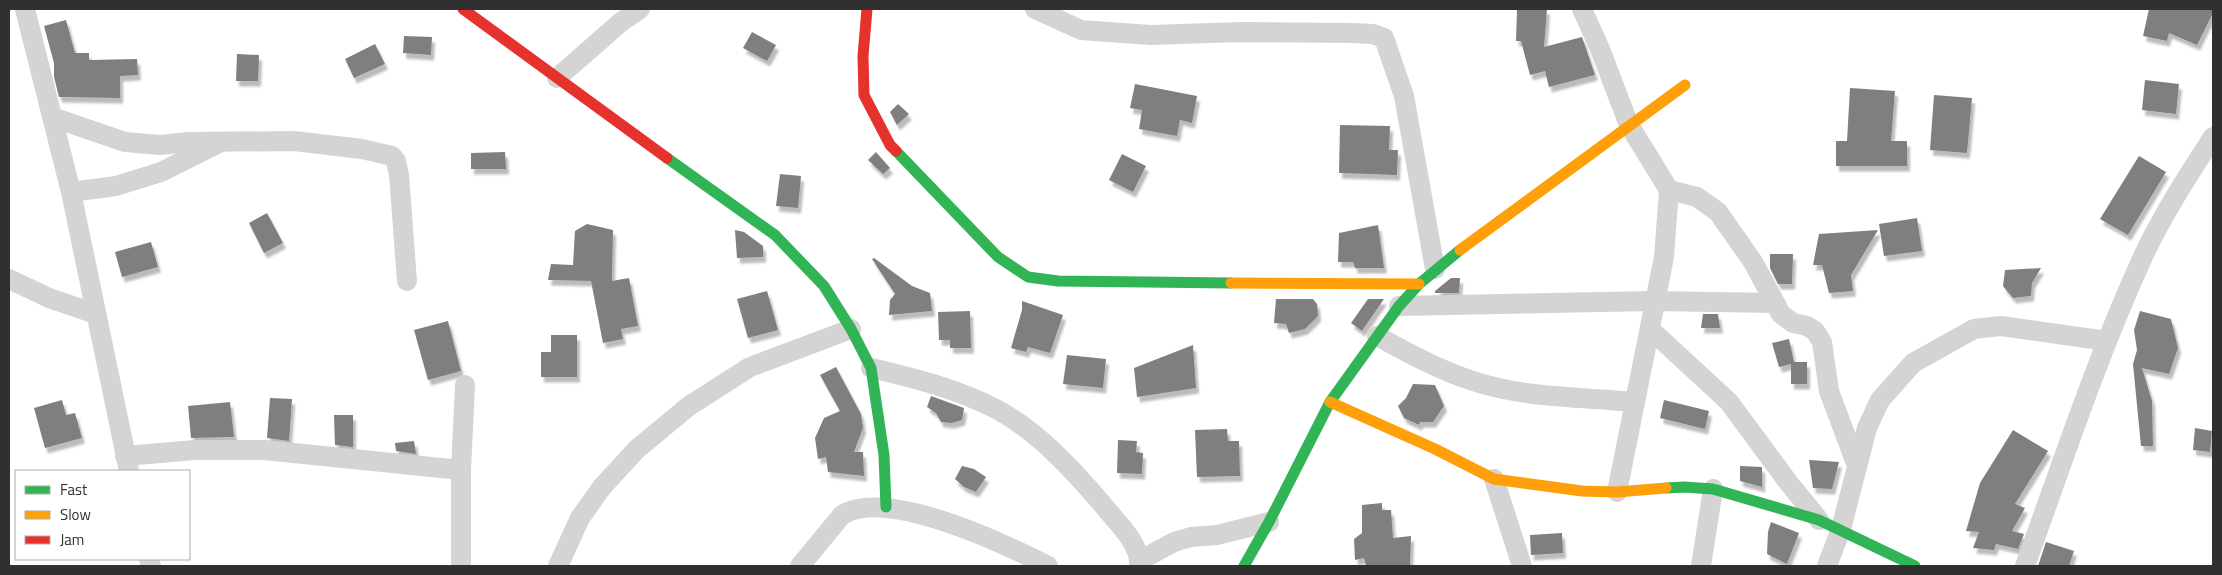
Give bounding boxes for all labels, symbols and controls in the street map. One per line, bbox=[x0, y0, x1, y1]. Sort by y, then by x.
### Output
legend bbox=[15, 470, 190, 560]
text: Fast bbox=[60, 478, 88, 501]
text: Slow bbox=[60, 503, 91, 526]
text: Jam bbox=[60, 528, 84, 551]

